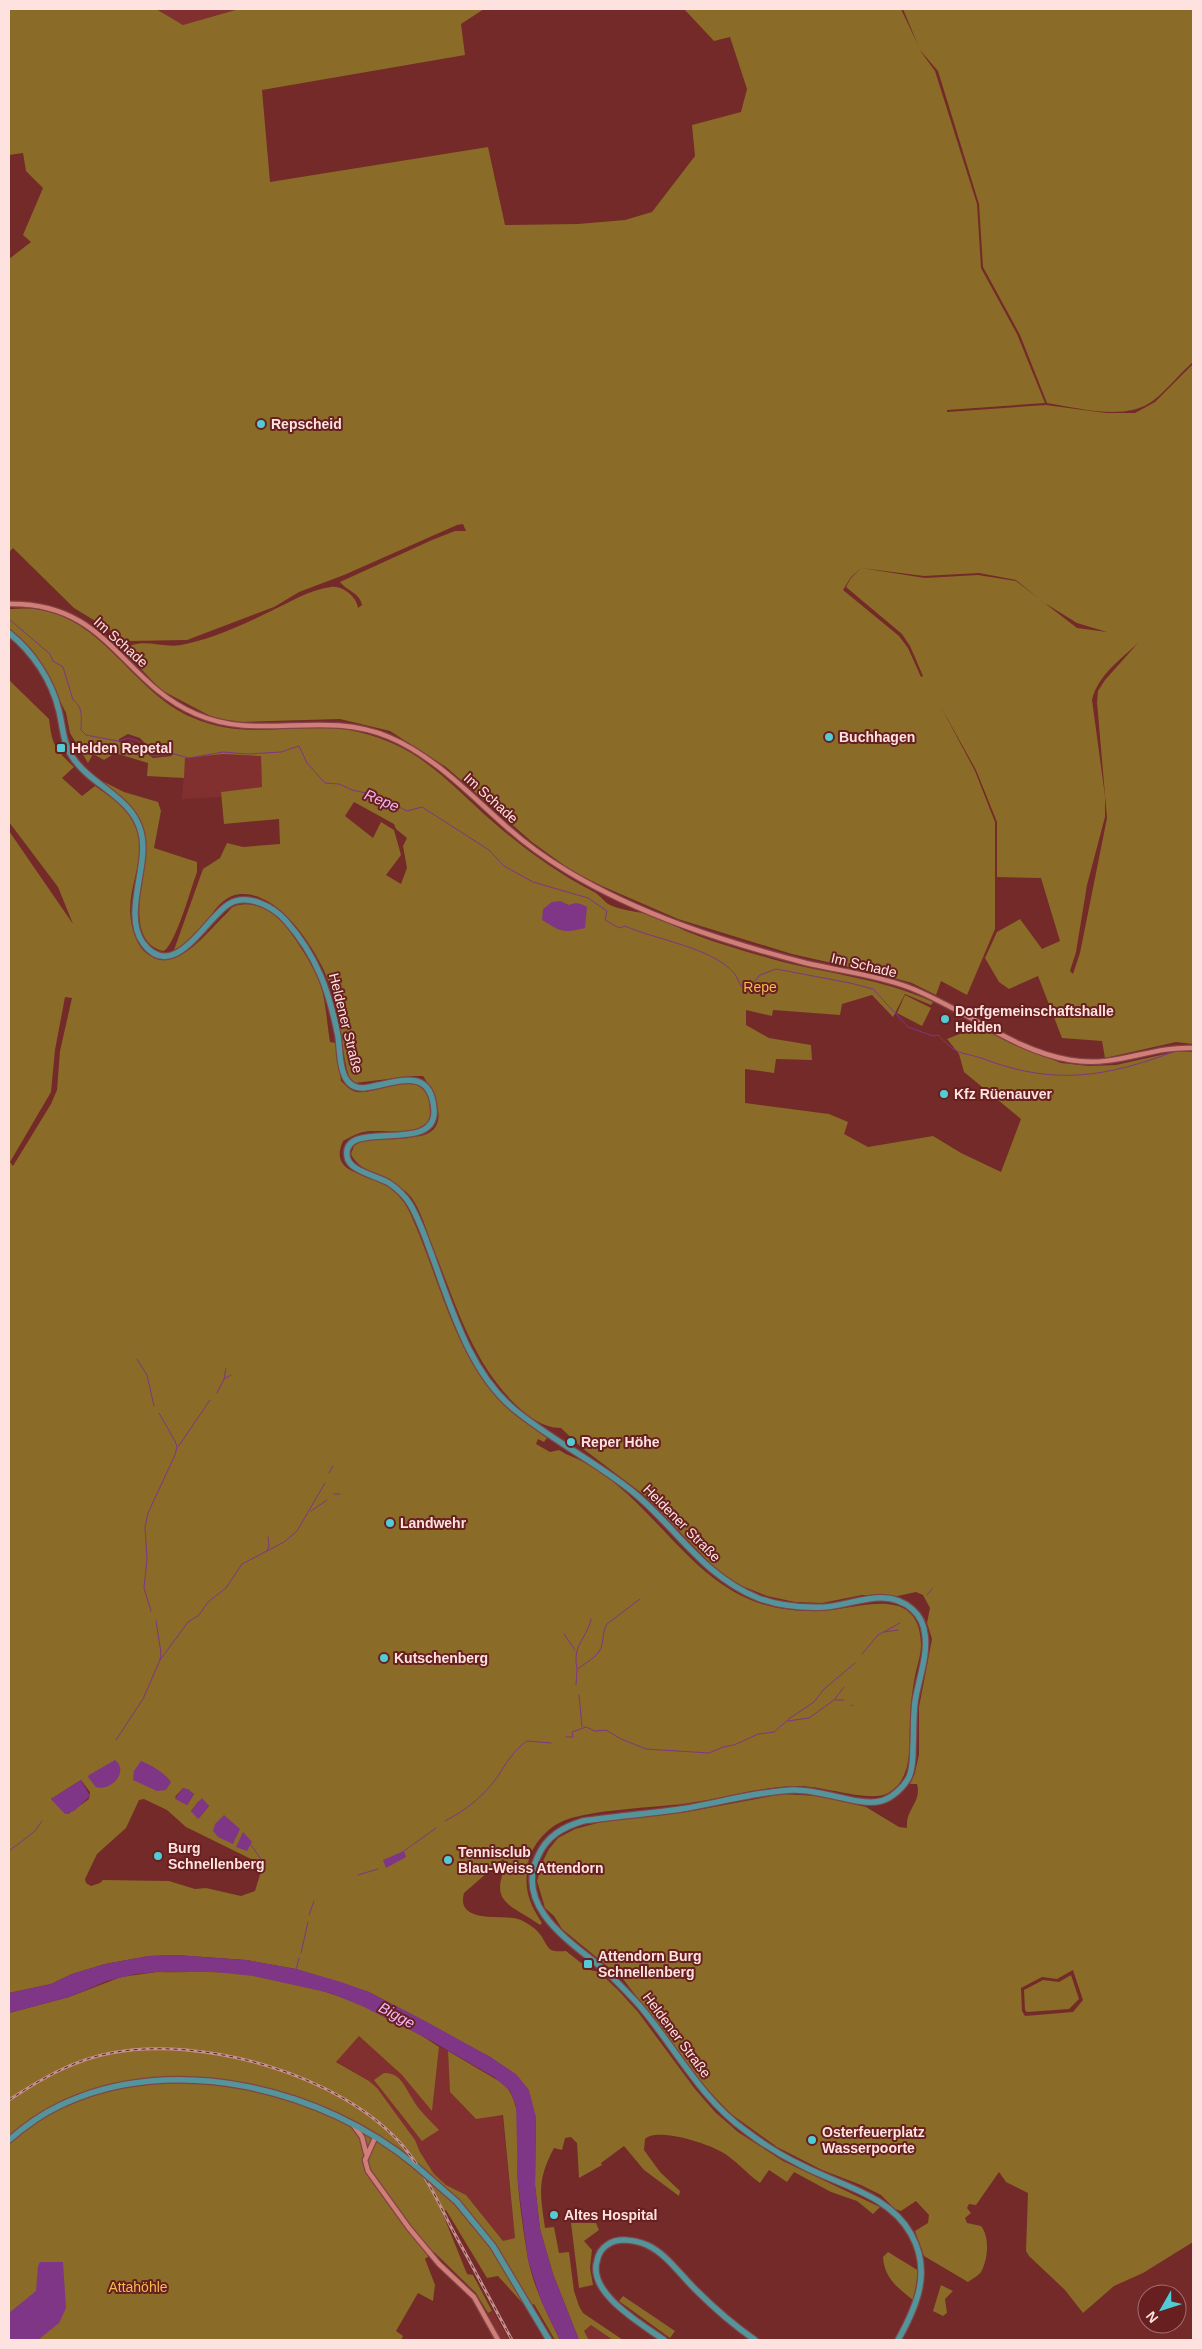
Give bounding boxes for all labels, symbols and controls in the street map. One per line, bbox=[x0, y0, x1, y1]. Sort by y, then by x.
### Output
place label: Repscheid bbox=[271, 416, 342, 432]
marker: Repscheid bbox=[255, 418, 267, 430]
street label: Im Schade bbox=[91, 614, 151, 670]
place label: Buchhagen bbox=[839, 729, 915, 745]
marker: Buchhagen bbox=[823, 731, 835, 743]
place label: Helden Repetal bbox=[71, 740, 172, 756]
marker: Helden Repetal bbox=[55, 742, 67, 754]
street label: Im Schade bbox=[461, 770, 521, 826]
water label: Repe bbox=[362, 785, 402, 815]
street label: Im Schade bbox=[830, 950, 899, 980]
street label: Heldener Straße bbox=[326, 971, 366, 1075]
park label: Repe bbox=[743, 979, 777, 995]
place label: Dorfgemeinschaftshalle Helden bbox=[955, 1003, 1114, 1035]
marker: Dorfgemeinschaftshalle Helden bbox=[939, 1013, 951, 1025]
place label: Kfz Rüenauver bbox=[954, 1086, 1053, 1102]
marker: Kfz Rüenauver bbox=[938, 1088, 950, 1100]
place label: Reper Höhe bbox=[581, 1434, 660, 1450]
marker: Reper Höhe bbox=[565, 1436, 577, 1448]
street label: Heldener Straße bbox=[640, 1481, 724, 1565]
place label: Landwehr bbox=[400, 1515, 467, 1531]
marker: Landwehr bbox=[384, 1517, 396, 1529]
place label: Kutschenberg bbox=[394, 1650, 488, 1666]
marker: Kutschenberg bbox=[378, 1652, 390, 1664]
place label: Burg Schnellenberg bbox=[168, 1840, 264, 1872]
place label: Tennisclub Blau-Weiss Attendorn bbox=[458, 1844, 603, 1876]
marker: Burg Schnellenberg bbox=[152, 1850, 164, 1862]
marker: Tennisclub Blau-Weiss Attendorn bbox=[442, 1854, 454, 1866]
place label: Attendorn Burg Schnellenberg bbox=[598, 1948, 701, 1980]
marker: Attendorn Burg Schnellenberg bbox=[582, 1958, 594, 1970]
street label: Heldener Straße bbox=[640, 1989, 714, 2081]
water label: Bigge bbox=[376, 1998, 418, 2032]
place label: Osterfeuerplatz Wasserpoorte bbox=[822, 2124, 925, 2156]
marker: Osterfeuerplatz Wasserpoorte bbox=[806, 2134, 818, 2146]
place label: Altes Hospital bbox=[564, 2207, 657, 2223]
marker: Altes Hospital bbox=[548, 2209, 560, 2221]
park label: Attahöhle bbox=[108, 2279, 168, 2295]
north arrow bbox=[1137, 2284, 1187, 2334]
text: N bbox=[1142, 2308, 1161, 2326]

